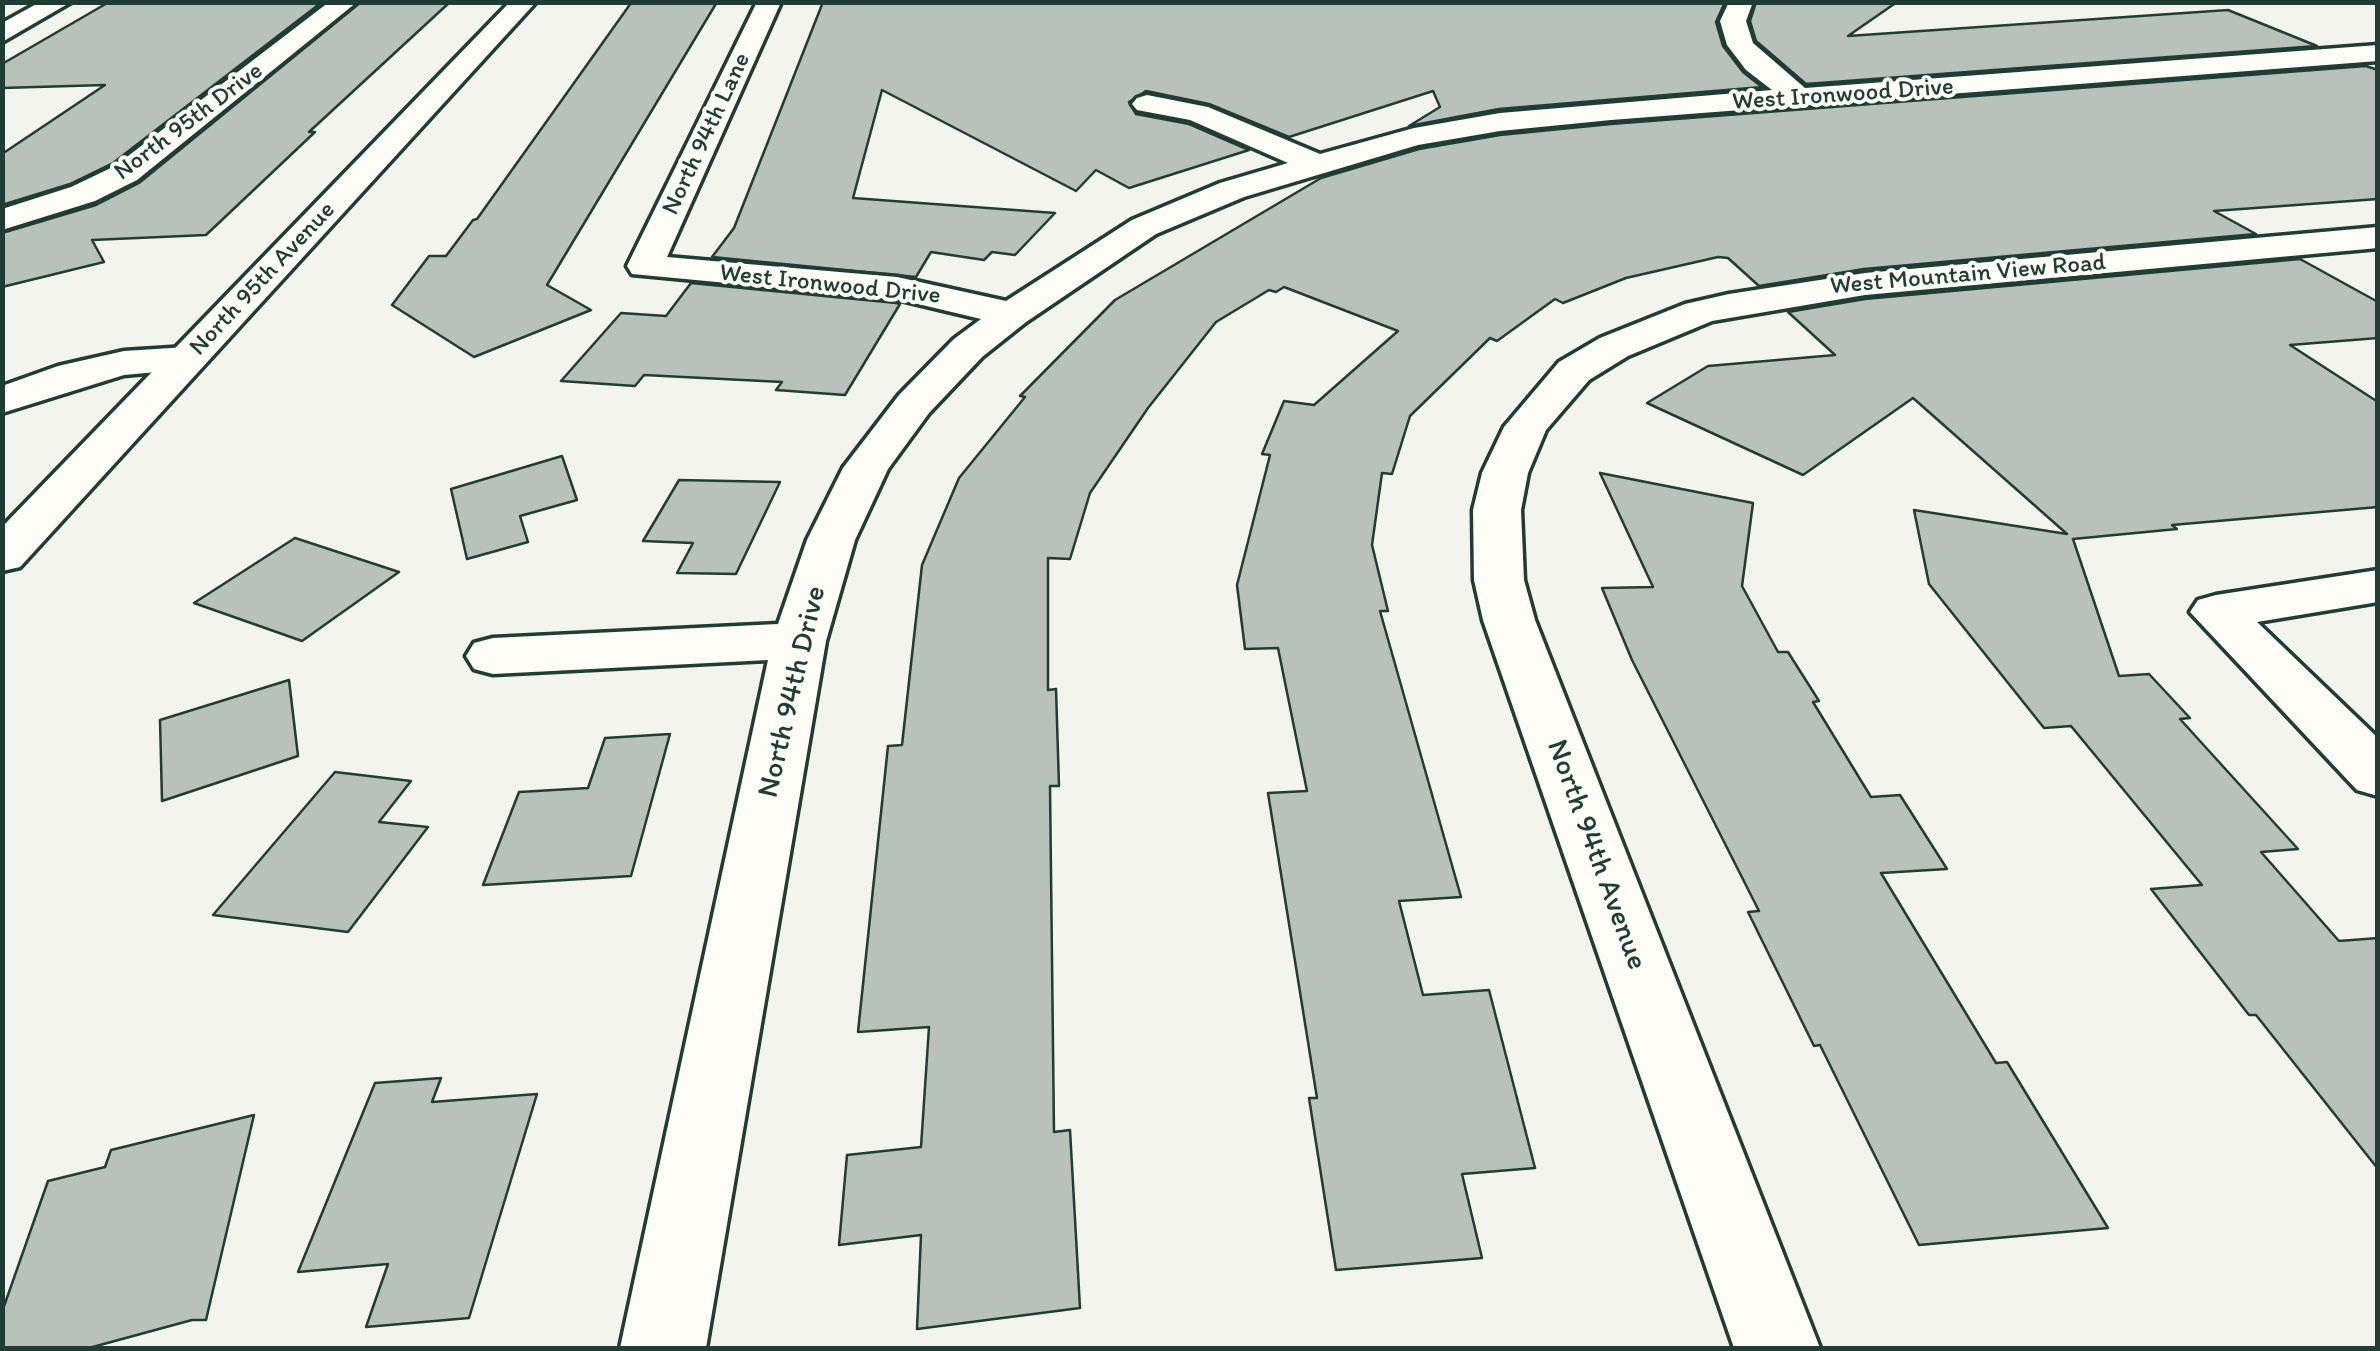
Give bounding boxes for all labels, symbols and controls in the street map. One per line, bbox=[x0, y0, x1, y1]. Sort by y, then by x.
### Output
street label: North 94th Lane bbox=[656, 48, 758, 220]
street label: North 95th Drive bbox=[109, 56, 269, 188]
street label: West Ironwood Drive bbox=[1731, 72, 1955, 118]
street label: North 95th Avenue bbox=[184, 196, 342, 362]
street label: West Mountain View Road bbox=[1829, 248, 2107, 302]
street label: West Ironwood Drive bbox=[718, 258, 942, 312]
street label: North 94th Drive bbox=[751, 583, 835, 801]
street label: North 94th Avenue bbox=[1538, 735, 1654, 975]

